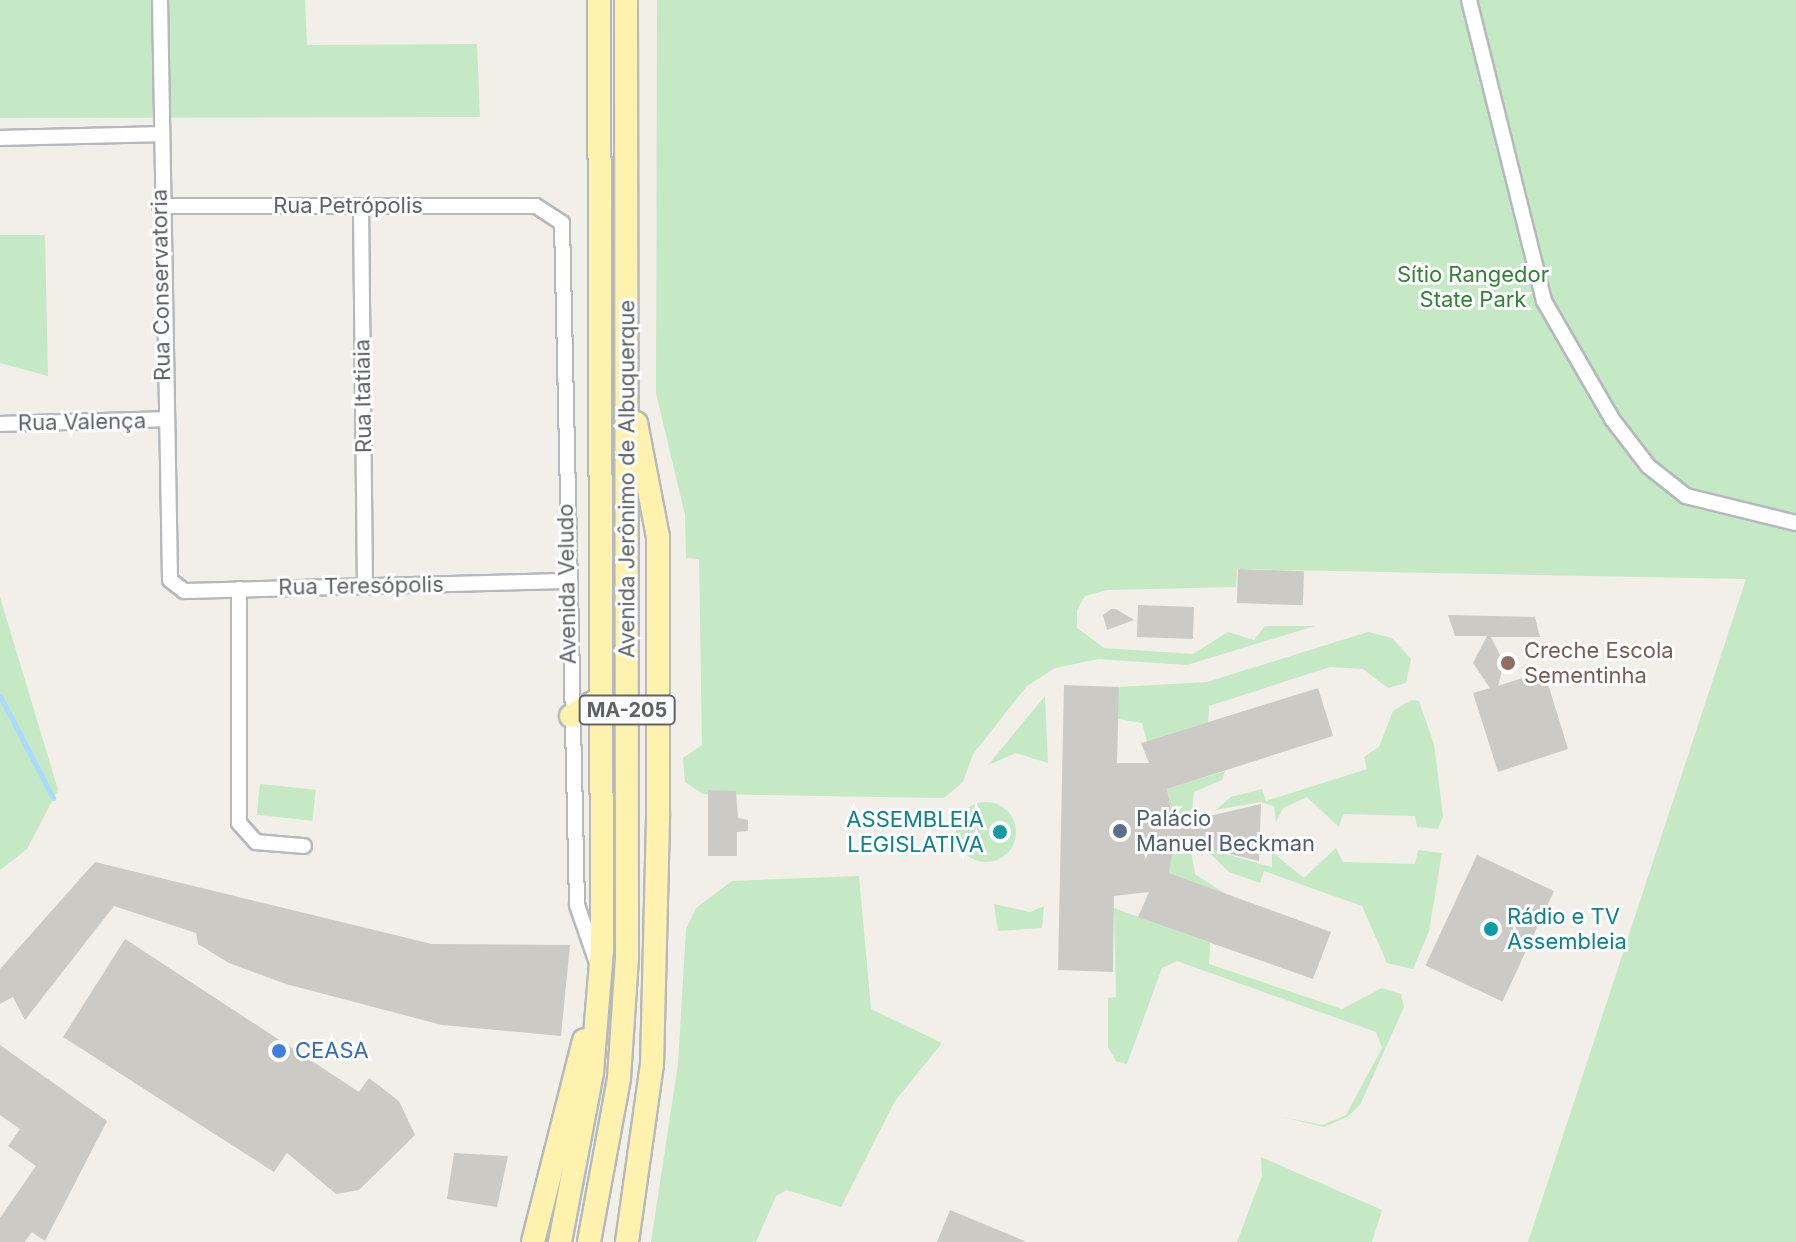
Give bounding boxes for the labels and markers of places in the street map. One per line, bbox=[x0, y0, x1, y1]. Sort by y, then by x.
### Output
place label: Creche Escola Sementinha bbox=[1524, 637, 1674, 688]
marker: Creche Escola Sementinha bbox=[1499, 654, 1517, 672]
place label: Palácio Manuel Beckman bbox=[1136, 805, 1315, 856]
place label: ASSEMBLEIA LEGISLATIVA bbox=[846, 806, 984, 858]
marker: Palácio Manuel Beckman bbox=[1111, 822, 1129, 840]
marker: ASSEMBLEIA LEGISLATIVA bbox=[991, 823, 1009, 841]
place label: Rádio e TV Assembleia bbox=[1507, 903, 1627, 954]
marker: Rádio e TV Assembleia bbox=[1482, 920, 1500, 938]
place label: CEASA bbox=[295, 1038, 369, 1064]
marker: CEASA bbox=[270, 1042, 288, 1060]

